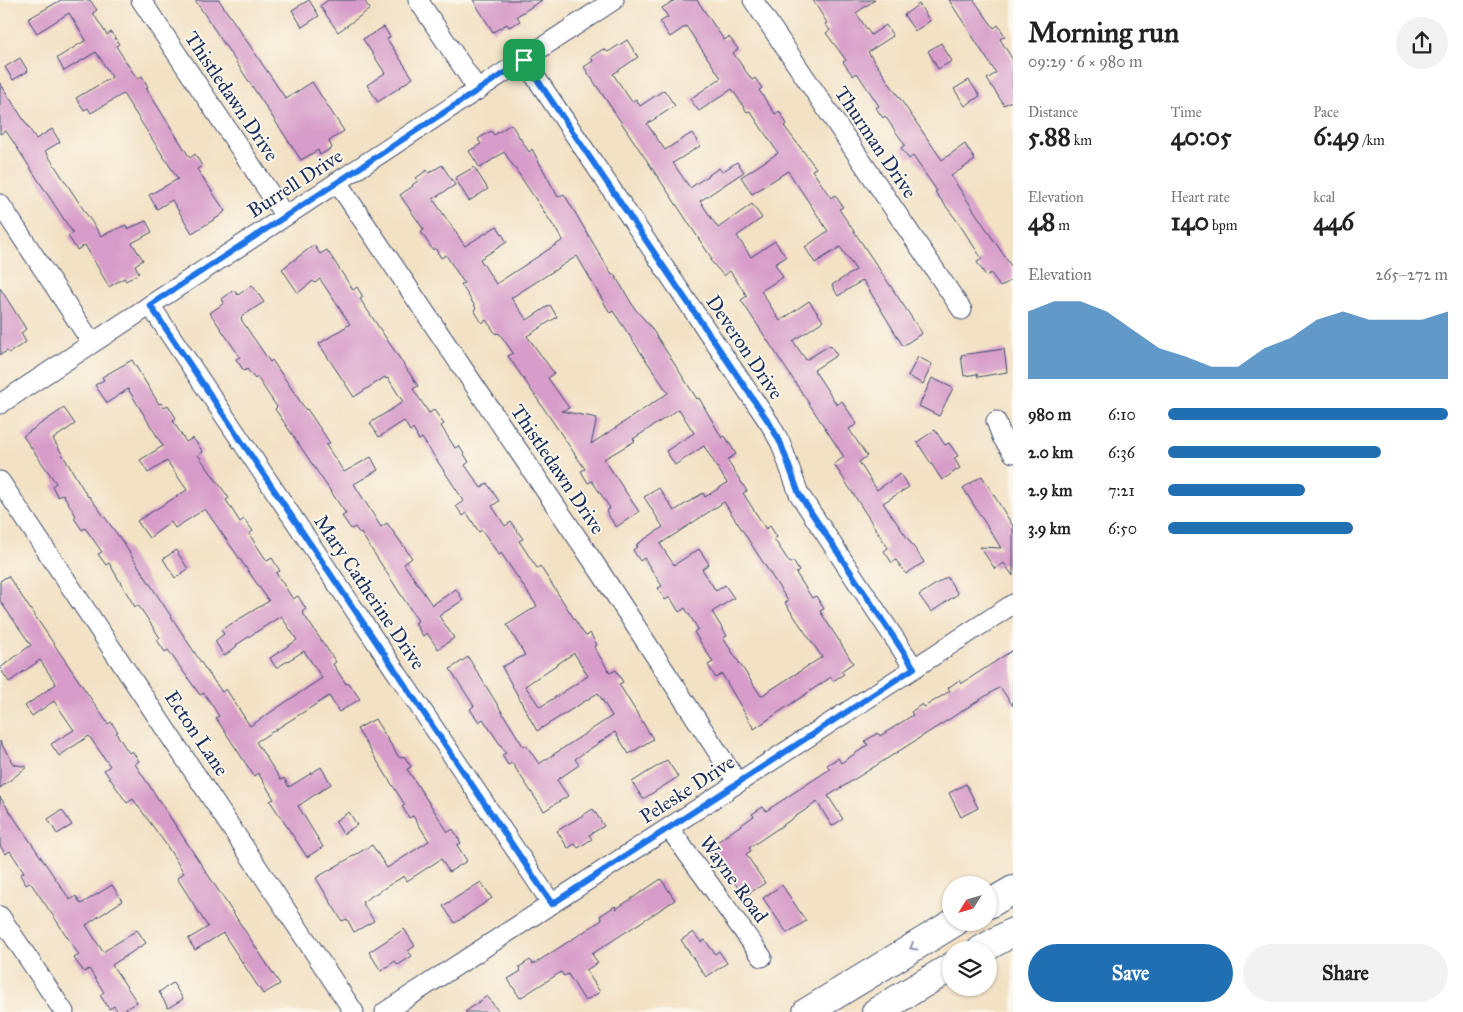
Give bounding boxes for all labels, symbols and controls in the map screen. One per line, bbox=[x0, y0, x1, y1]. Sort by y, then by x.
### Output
text: Morning run bbox=[1028, 15, 1179, 50]
button: share bbox=[1396, 17, 1448, 69]
street label: Thistledawn Drive bbox=[180, 27, 284, 165]
pin bbox=[503, 39, 545, 81]
icon: arrive bbox=[510, 46, 538, 74]
text: 09:29 · 6 × 980 m bbox=[1028, 52, 1143, 71]
street label: Thurman Drive bbox=[830, 82, 922, 202]
text: Distance bbox=[1028, 104, 1078, 121]
text: Time bbox=[1171, 104, 1202, 121]
text: Pace bbox=[1313, 104, 1339, 121]
text: 5.88 bbox=[1028, 121, 1071, 152]
text: 40:05 bbox=[1171, 121, 1232, 152]
text: 6:49 bbox=[1313, 121, 1360, 152]
text: km bbox=[1071, 132, 1092, 149]
text: /km bbox=[1360, 132, 1385, 149]
street label: Burrell Drive bbox=[243, 143, 347, 223]
text: Elevation bbox=[1028, 189, 1084, 206]
text: Heart rate bbox=[1171, 189, 1230, 206]
text: kcal bbox=[1313, 189, 1335, 206]
text: 48 bbox=[1028, 206, 1055, 237]
text: 140 bbox=[1171, 206, 1209, 237]
text: 446 bbox=[1313, 206, 1354, 237]
text: m bbox=[1055, 217, 1070, 234]
text: bpm bbox=[1209, 217, 1238, 234]
text: Elevation bbox=[1028, 265, 1092, 284]
text: 265–272 m bbox=[1375, 265, 1448, 284]
street label: Deveron Drive bbox=[701, 290, 789, 404]
street label: Thistledawn Drive bbox=[506, 400, 610, 538]
text: 980 m bbox=[1028, 405, 1071, 424]
text: 6:10 bbox=[1108, 405, 1136, 424]
text: 2.0 km bbox=[1028, 443, 1073, 462]
text: 6:36 bbox=[1108, 443, 1135, 462]
text: 2.9 km bbox=[1028, 481, 1072, 500]
text: 7:21 bbox=[1108, 481, 1135, 500]
street label: Mary Catherine Drive bbox=[309, 510, 431, 674]
text: 3.9 km bbox=[1028, 519, 1071, 538]
text: 6:50 bbox=[1108, 519, 1137, 538]
street label: Ecton Lane bbox=[160, 686, 234, 780]
street label: Peleske Drive bbox=[635, 749, 739, 829]
street label: Wayne Road bbox=[694, 831, 774, 927]
north arrow bbox=[942, 876, 998, 931]
map controls bbox=[942, 876, 997, 996]
one-way arrow bbox=[910, 941, 919, 951]
button: layers bbox=[942, 941, 997, 996]
button: Save bbox=[1028, 944, 1233, 1002]
button: Share bbox=[1243, 944, 1448, 1002]

